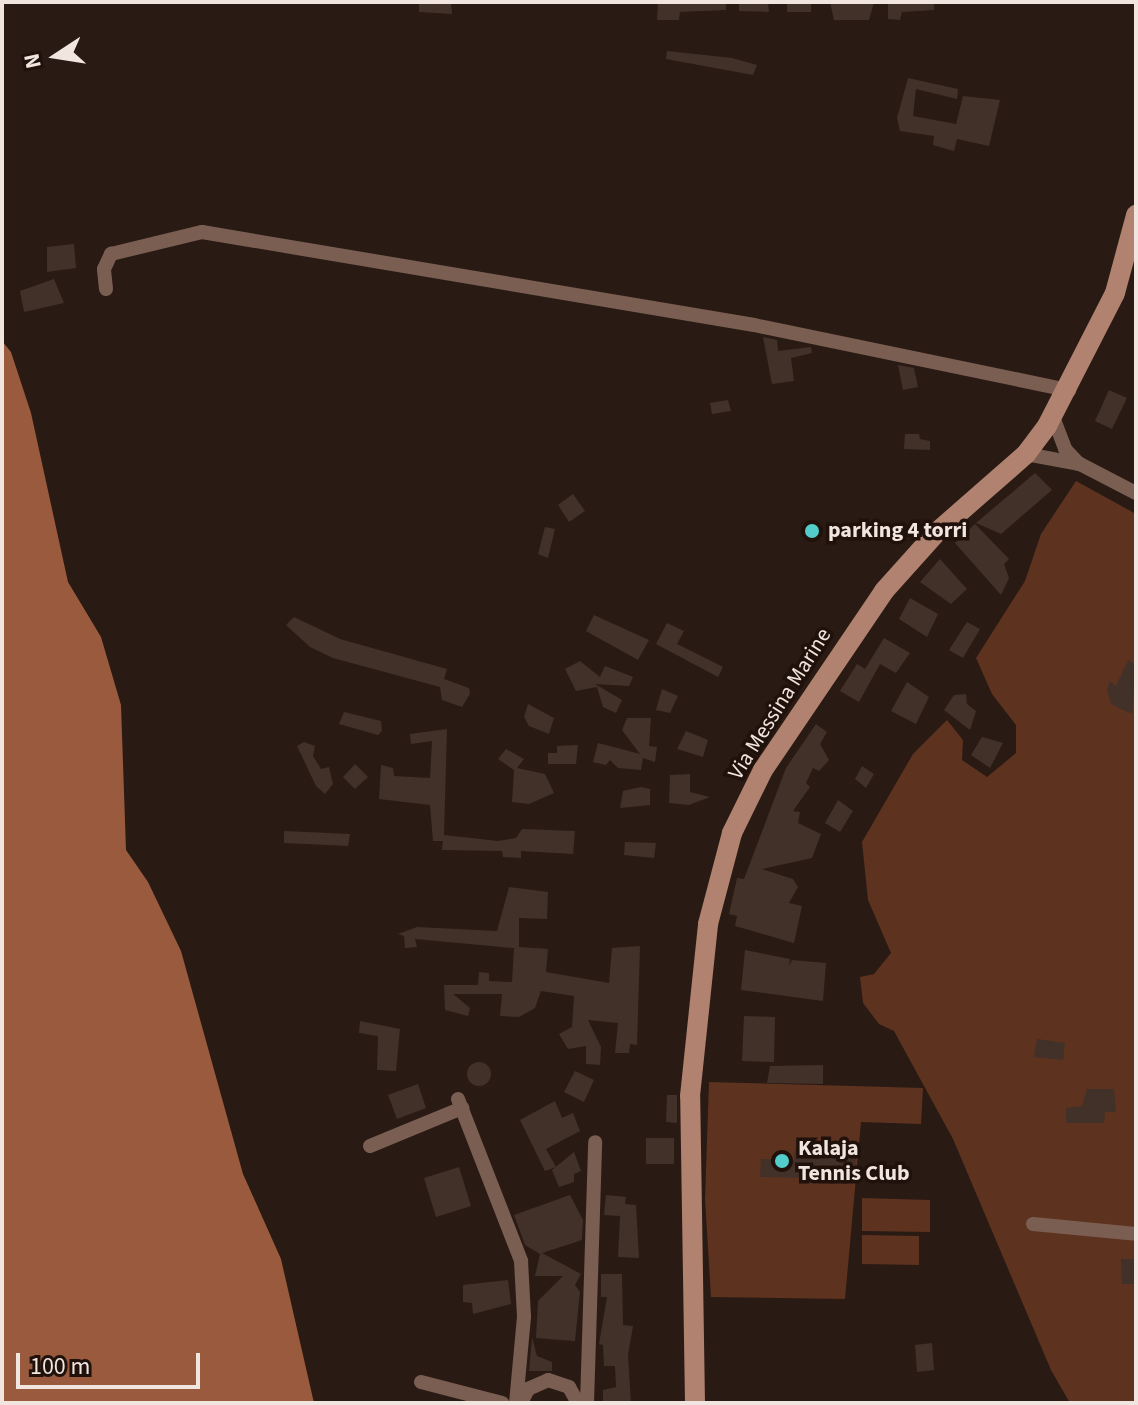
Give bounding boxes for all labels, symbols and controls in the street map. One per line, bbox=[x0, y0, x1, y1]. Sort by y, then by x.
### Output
north arrow bbox=[16, 16, 96, 96]
text: N bbox=[15, 51, 50, 71]
place label: parking 4 torri bbox=[828, 518, 967, 544]
marker: parking 4 torri bbox=[803, 522, 821, 540]
street label: Via Messina Marine bbox=[723, 623, 837, 785]
place label: Kalaja Tennis Club bbox=[798, 1135, 910, 1186]
marker: Kalaja Tennis Club bbox=[773, 1152, 791, 1170]
scale bar bbox=[20, 1337, 204, 1387]
text: 100 m bbox=[30, 1349, 90, 1384]

